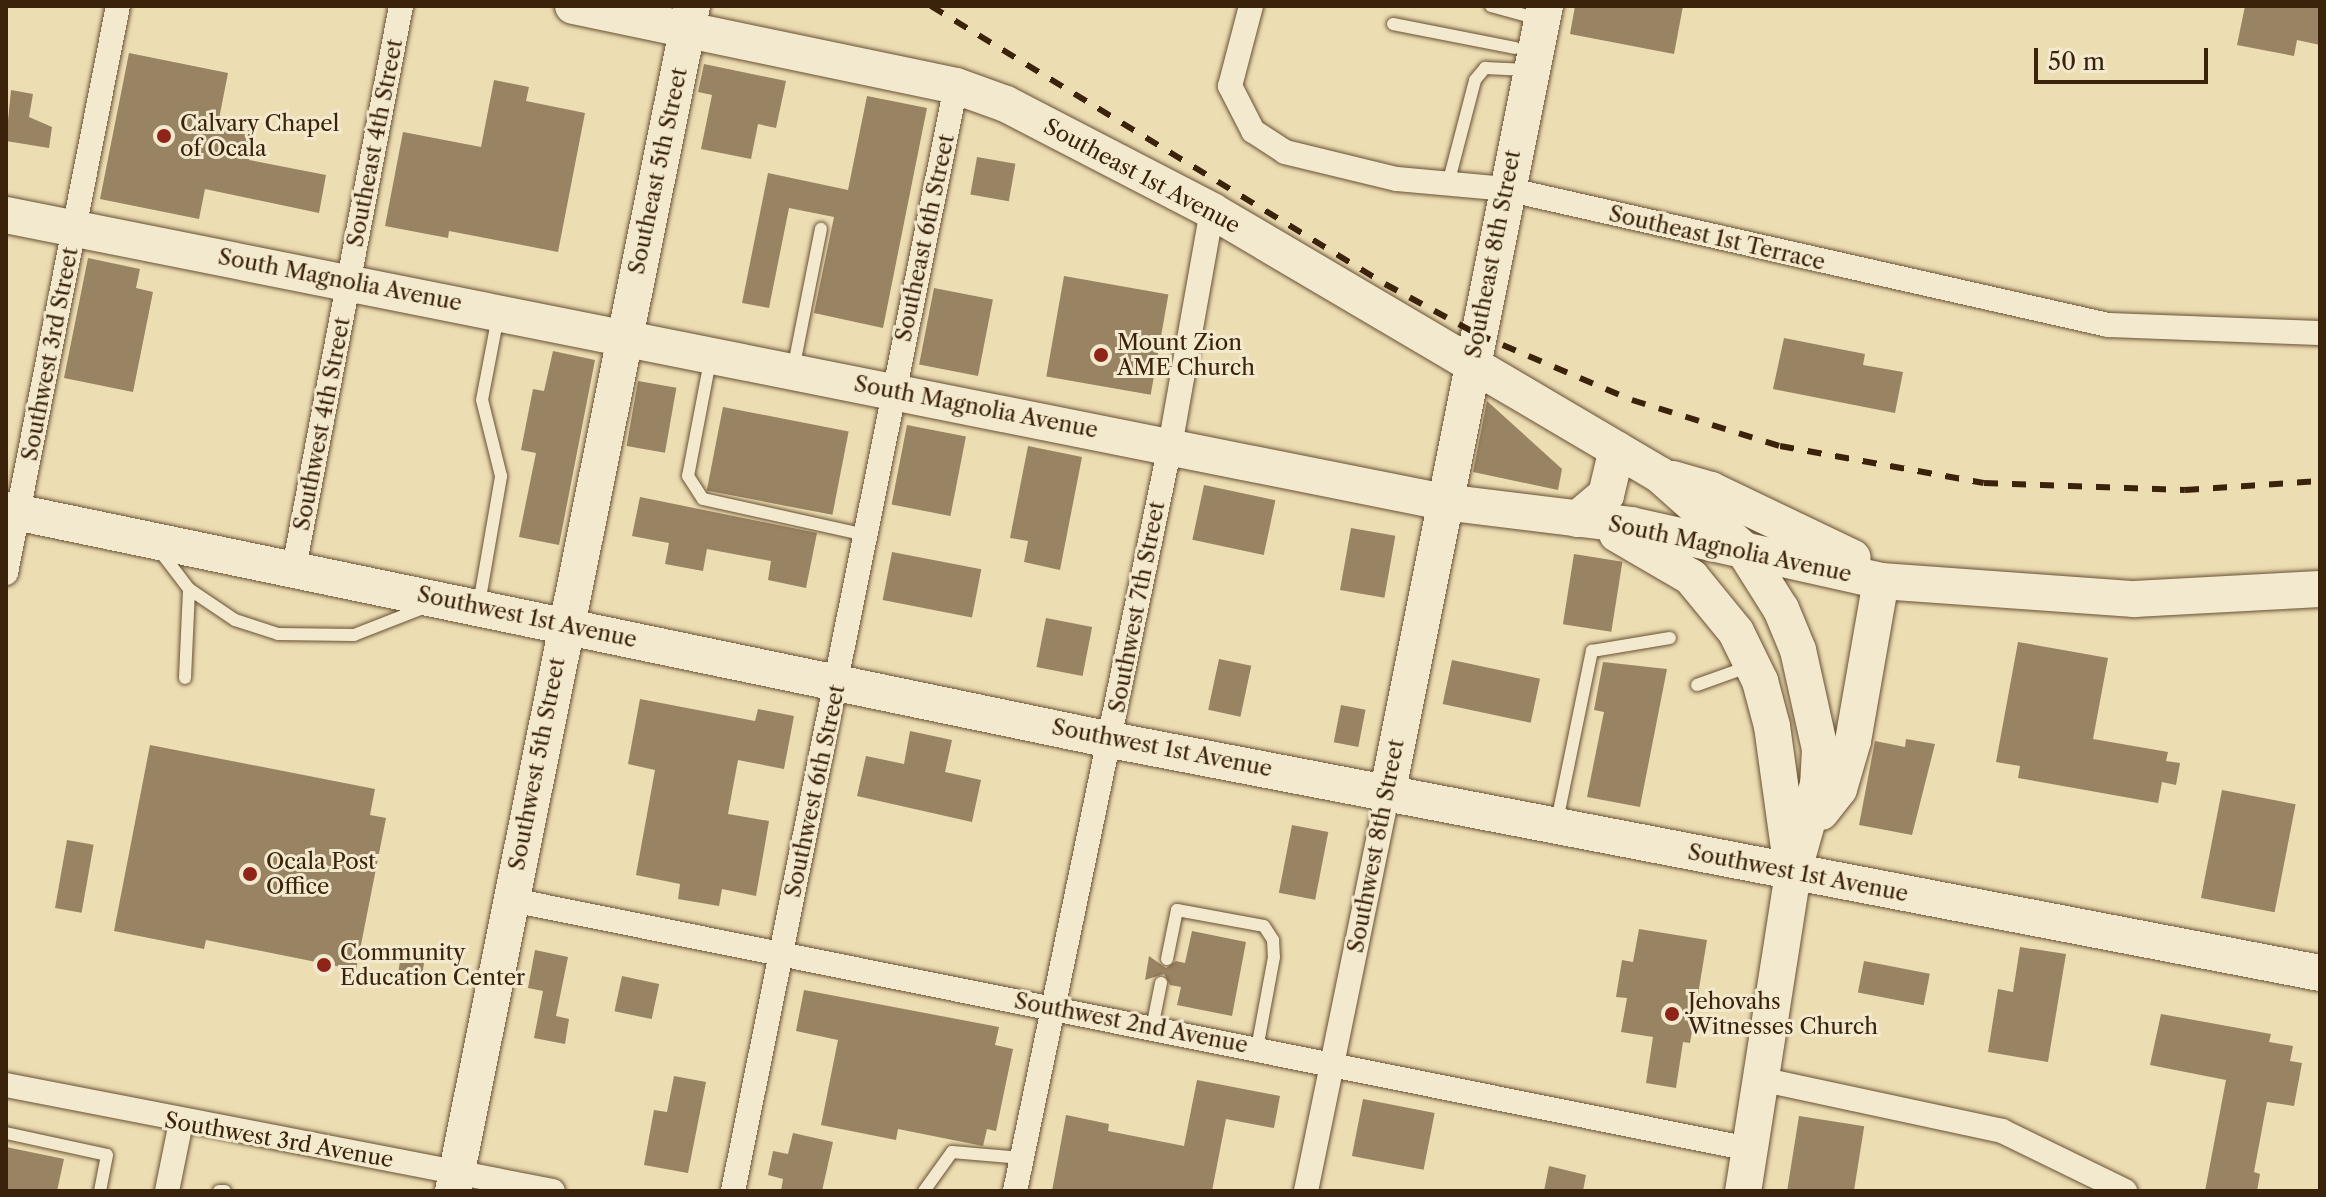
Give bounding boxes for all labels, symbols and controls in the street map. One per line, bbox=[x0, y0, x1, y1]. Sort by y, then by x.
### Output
scale bar bbox=[2038, 32, 2212, 82]
street label: Southeast 4th Street bbox=[342, 37, 408, 249]
text: 50 m bbox=[2048, 47, 2105, 76]
street label: Southeast 5th Street bbox=[623, 65, 693, 277]
place label: Calvary Chapel of Ocala bbox=[180, 110, 340, 162]
street label: Southeast 1st Avenue bbox=[1039, 113, 1245, 239]
marker: Calvary Chapel of Ocala bbox=[155, 127, 173, 145]
street label: Southeast 6th Street bbox=[890, 132, 960, 344]
street label: Southeast 8th Street bbox=[1460, 148, 1526, 360]
street label: Southeast 1st Terrace bbox=[1606, 200, 1828, 276]
street label: South Magnolia Avenue bbox=[215, 243, 465, 317]
street label: Southwest 3rd Street bbox=[16, 245, 84, 463]
street label: Southwest 4th Street bbox=[288, 315, 356, 533]
place label: Mount Zion AME Church bbox=[1117, 329, 1255, 380]
marker: Mount Zion AME Church bbox=[1092, 346, 1110, 364]
street label: South Magnolia Avenue bbox=[851, 370, 1101, 444]
street label: Southwest 7th Street bbox=[1104, 499, 1170, 715]
street label: South Magnolia Avenue bbox=[1605, 510, 1855, 588]
street label: Southwest 1st Avenue bbox=[414, 581, 640, 653]
street label: Southwest 5th Street bbox=[503, 656, 571, 872]
street label: Southwest 6th Street bbox=[780, 682, 850, 900]
street label: Southwest 1st Avenue bbox=[1049, 714, 1275, 782]
street label: Southwest 8th Street bbox=[1342, 737, 1410, 955]
street label: Southwest 1st Avenue bbox=[1685, 839, 1911, 907]
place label: Ocala Post Office bbox=[266, 848, 376, 900]
marker: Ocala Post Office bbox=[241, 865, 259, 883]
place label: Community Education Center bbox=[340, 939, 525, 990]
marker: Community Education Center bbox=[315, 956, 333, 974]
street label: Southwest 2nd Avenue bbox=[1012, 987, 1250, 1059]
place label: Jehovahs Witnesses Church bbox=[1688, 988, 1878, 1040]
marker: Jehovahs Witnesses Church bbox=[1663, 1005, 1681, 1023]
street label: Southwest 3rd Avenue bbox=[162, 1107, 396, 1173]

